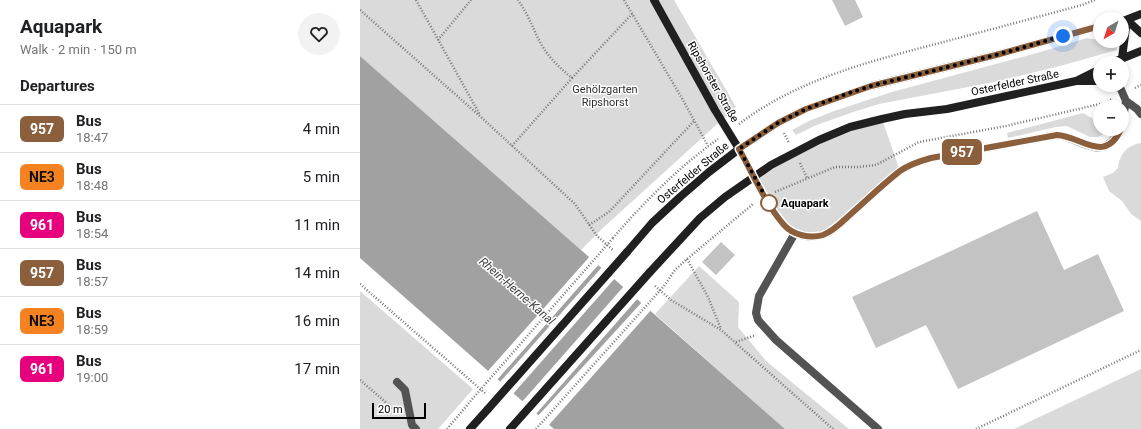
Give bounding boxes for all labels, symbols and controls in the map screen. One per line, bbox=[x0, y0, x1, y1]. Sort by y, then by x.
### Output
north arrow bbox=[1093, 12, 1129, 48]
map controls bbox=[1093, 12, 1129, 136]
button: heart bbox=[298, 13, 340, 55]
text: Aquapark bbox=[20, 15, 102, 38]
your location bbox=[1053, 26, 1073, 46]
street label: Ripshorster Straße bbox=[685, 39, 741, 125]
text: Walk · 2 min · 150 m bbox=[20, 42, 137, 57]
button: + bbox=[1093, 56, 1129, 92]
street label: Osterfelder Straße bbox=[970, 67, 1060, 99]
text: Departures bbox=[20, 77, 95, 95]
park label: Gehölzgarten Ripshorst bbox=[572, 83, 638, 109]
button: − bbox=[1093, 100, 1129, 136]
text: Bus bbox=[76, 112, 102, 130]
text: 4 min bbox=[303, 120, 340, 138]
text: 957 bbox=[30, 121, 54, 137]
text: 18:47 bbox=[76, 130, 108, 145]
street label: Osterfelder Straße bbox=[655, 139, 731, 207]
line badge: 957 bbox=[939, 139, 985, 165]
text: 957 bbox=[950, 144, 974, 160]
text: Bus bbox=[76, 160, 102, 178]
text: 5 min bbox=[303, 168, 340, 186]
text: NE3 bbox=[29, 169, 55, 185]
text: 18:48 bbox=[76, 178, 108, 193]
marker: Aquapark bbox=[760, 194, 778, 212]
place label: Aquapark bbox=[781, 197, 829, 210]
text: Bus bbox=[76, 208, 102, 226]
text: 11 min bbox=[294, 216, 340, 234]
text: 961 bbox=[30, 217, 54, 233]
text: 18:54 bbox=[76, 226, 108, 241]
water label: Rhein-Herne-Kanal bbox=[476, 254, 558, 328]
text: Bus bbox=[76, 256, 102, 274]
text: 14 min bbox=[294, 264, 340, 282]
text: 957 bbox=[30, 265, 54, 281]
text: 18:57 bbox=[76, 274, 108, 289]
text: Bus bbox=[76, 304, 102, 322]
text: 16 min bbox=[294, 312, 340, 330]
text: NE3 bbox=[29, 313, 55, 329]
text: 18:59 bbox=[76, 322, 108, 337]
text: Bus bbox=[76, 352, 102, 370]
text: 17 min bbox=[294, 360, 340, 378]
text: 961 bbox=[30, 361, 54, 377]
text: 19:00 bbox=[76, 370, 108, 385]
scale bar bbox=[372, 401, 426, 420]
text: 20 m bbox=[378, 403, 403, 416]

